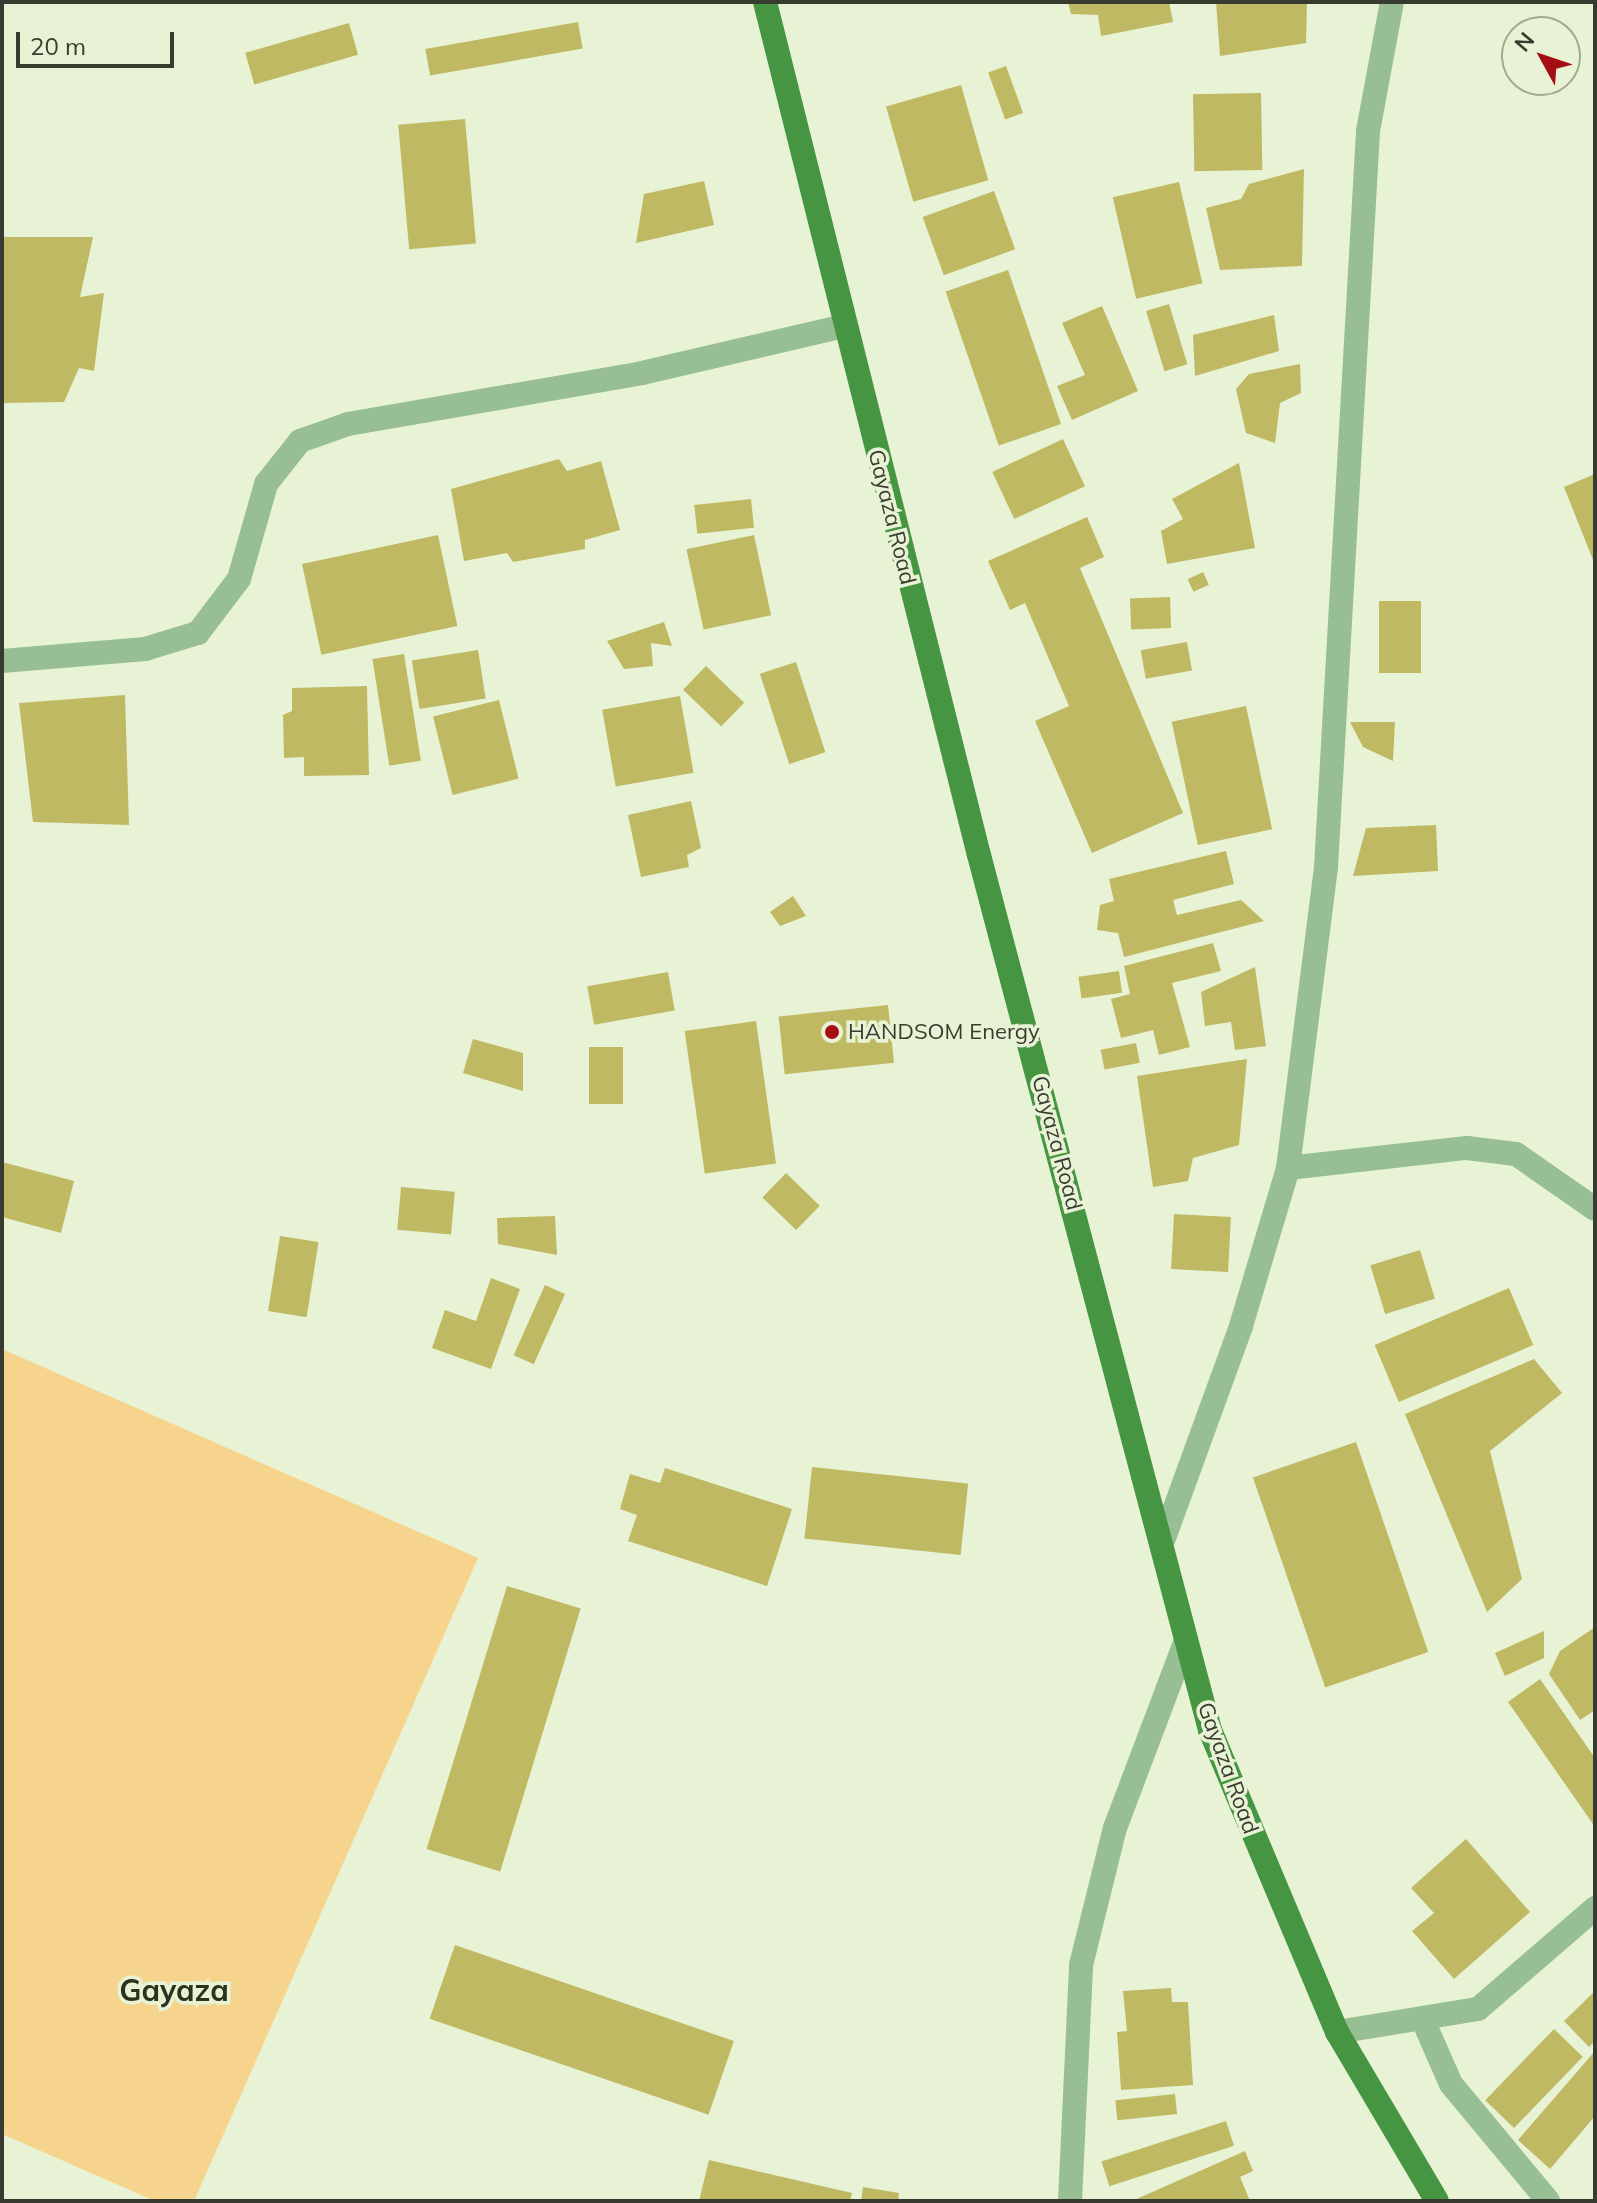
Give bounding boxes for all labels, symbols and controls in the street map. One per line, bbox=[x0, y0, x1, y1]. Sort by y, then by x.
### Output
scale bar bbox=[20, 16, 178, 66]
north arrow bbox=[1501, 16, 1581, 96]
text: N bbox=[1508, 26, 1540, 57]
text: 20 m bbox=[30, 31, 86, 61]
street label: Gayaza Road bbox=[862, 447, 922, 587]
place label: HANDSOM Energy bbox=[848, 1019, 1040, 1045]
marker: HANDSOM Energy bbox=[823, 1023, 841, 1041]
street label: Gayaza Road bbox=[1026, 1073, 1088, 1213]
street label: Gayaza Road bbox=[1192, 1699, 1264, 1837]
district label: Gayaza bbox=[119, 1972, 229, 2008]

